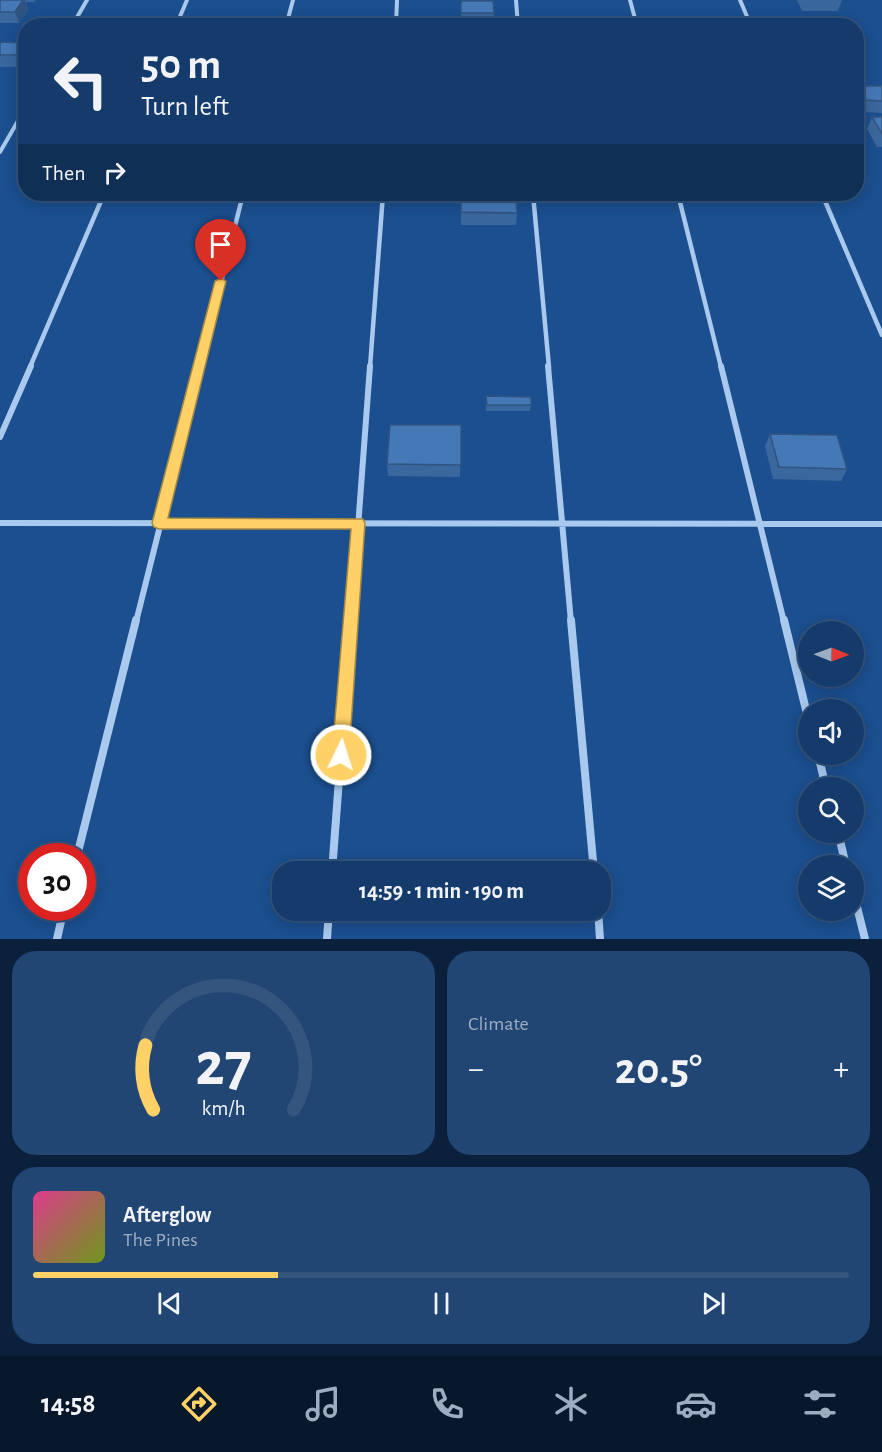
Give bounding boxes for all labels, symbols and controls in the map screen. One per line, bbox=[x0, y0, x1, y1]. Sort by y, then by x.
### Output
icon: left bbox=[42, 42, 120, 120]
text: 50 m bbox=[141, 44, 221, 86]
text: Turn left bbox=[141, 93, 229, 120]
icon: right bbox=[98, 156, 131, 189]
text: Then bbox=[42, 162, 86, 184]
pin bbox=[195, 219, 246, 281]
icon: arrive bbox=[204, 228, 237, 261]
north arrow bbox=[798, 621, 864, 687]
map controls bbox=[798, 621, 864, 921]
button: sound bbox=[798, 699, 864, 765]
position arrow bbox=[309, 723, 373, 787]
button: search bbox=[798, 777, 864, 843]
speed limit sign: 30 bbox=[18, 843, 96, 921]
button: layers bbox=[798, 855, 864, 921]
text: 14:59 · 1 min · 190 m bbox=[359, 880, 524, 902]
text: Climate bbox=[468, 1014, 529, 1034]
text: 27 bbox=[195, 1034, 252, 1096]
text: 20.5° bbox=[615, 1047, 702, 1092]
text: − bbox=[468, 1053, 484, 1086]
text: + bbox=[833, 1053, 849, 1086]
text: km/h bbox=[201, 1098, 246, 1119]
text: Afterglow bbox=[123, 1204, 211, 1226]
text: The Pines bbox=[123, 1230, 198, 1250]
icon: previous bbox=[153, 1287, 186, 1320]
icon: pause bbox=[425, 1287, 458, 1320]
icon: next bbox=[697, 1287, 730, 1320]
icon: directions bbox=[178, 1383, 220, 1425]
icon: music bbox=[302, 1383, 344, 1425]
icon: phone bbox=[426, 1383, 468, 1425]
icon: climate bbox=[550, 1383, 592, 1425]
icon: car bbox=[675, 1383, 717, 1425]
icon: filters bbox=[799, 1383, 841, 1425]
text: 14:58 bbox=[41, 1390, 96, 1417]

